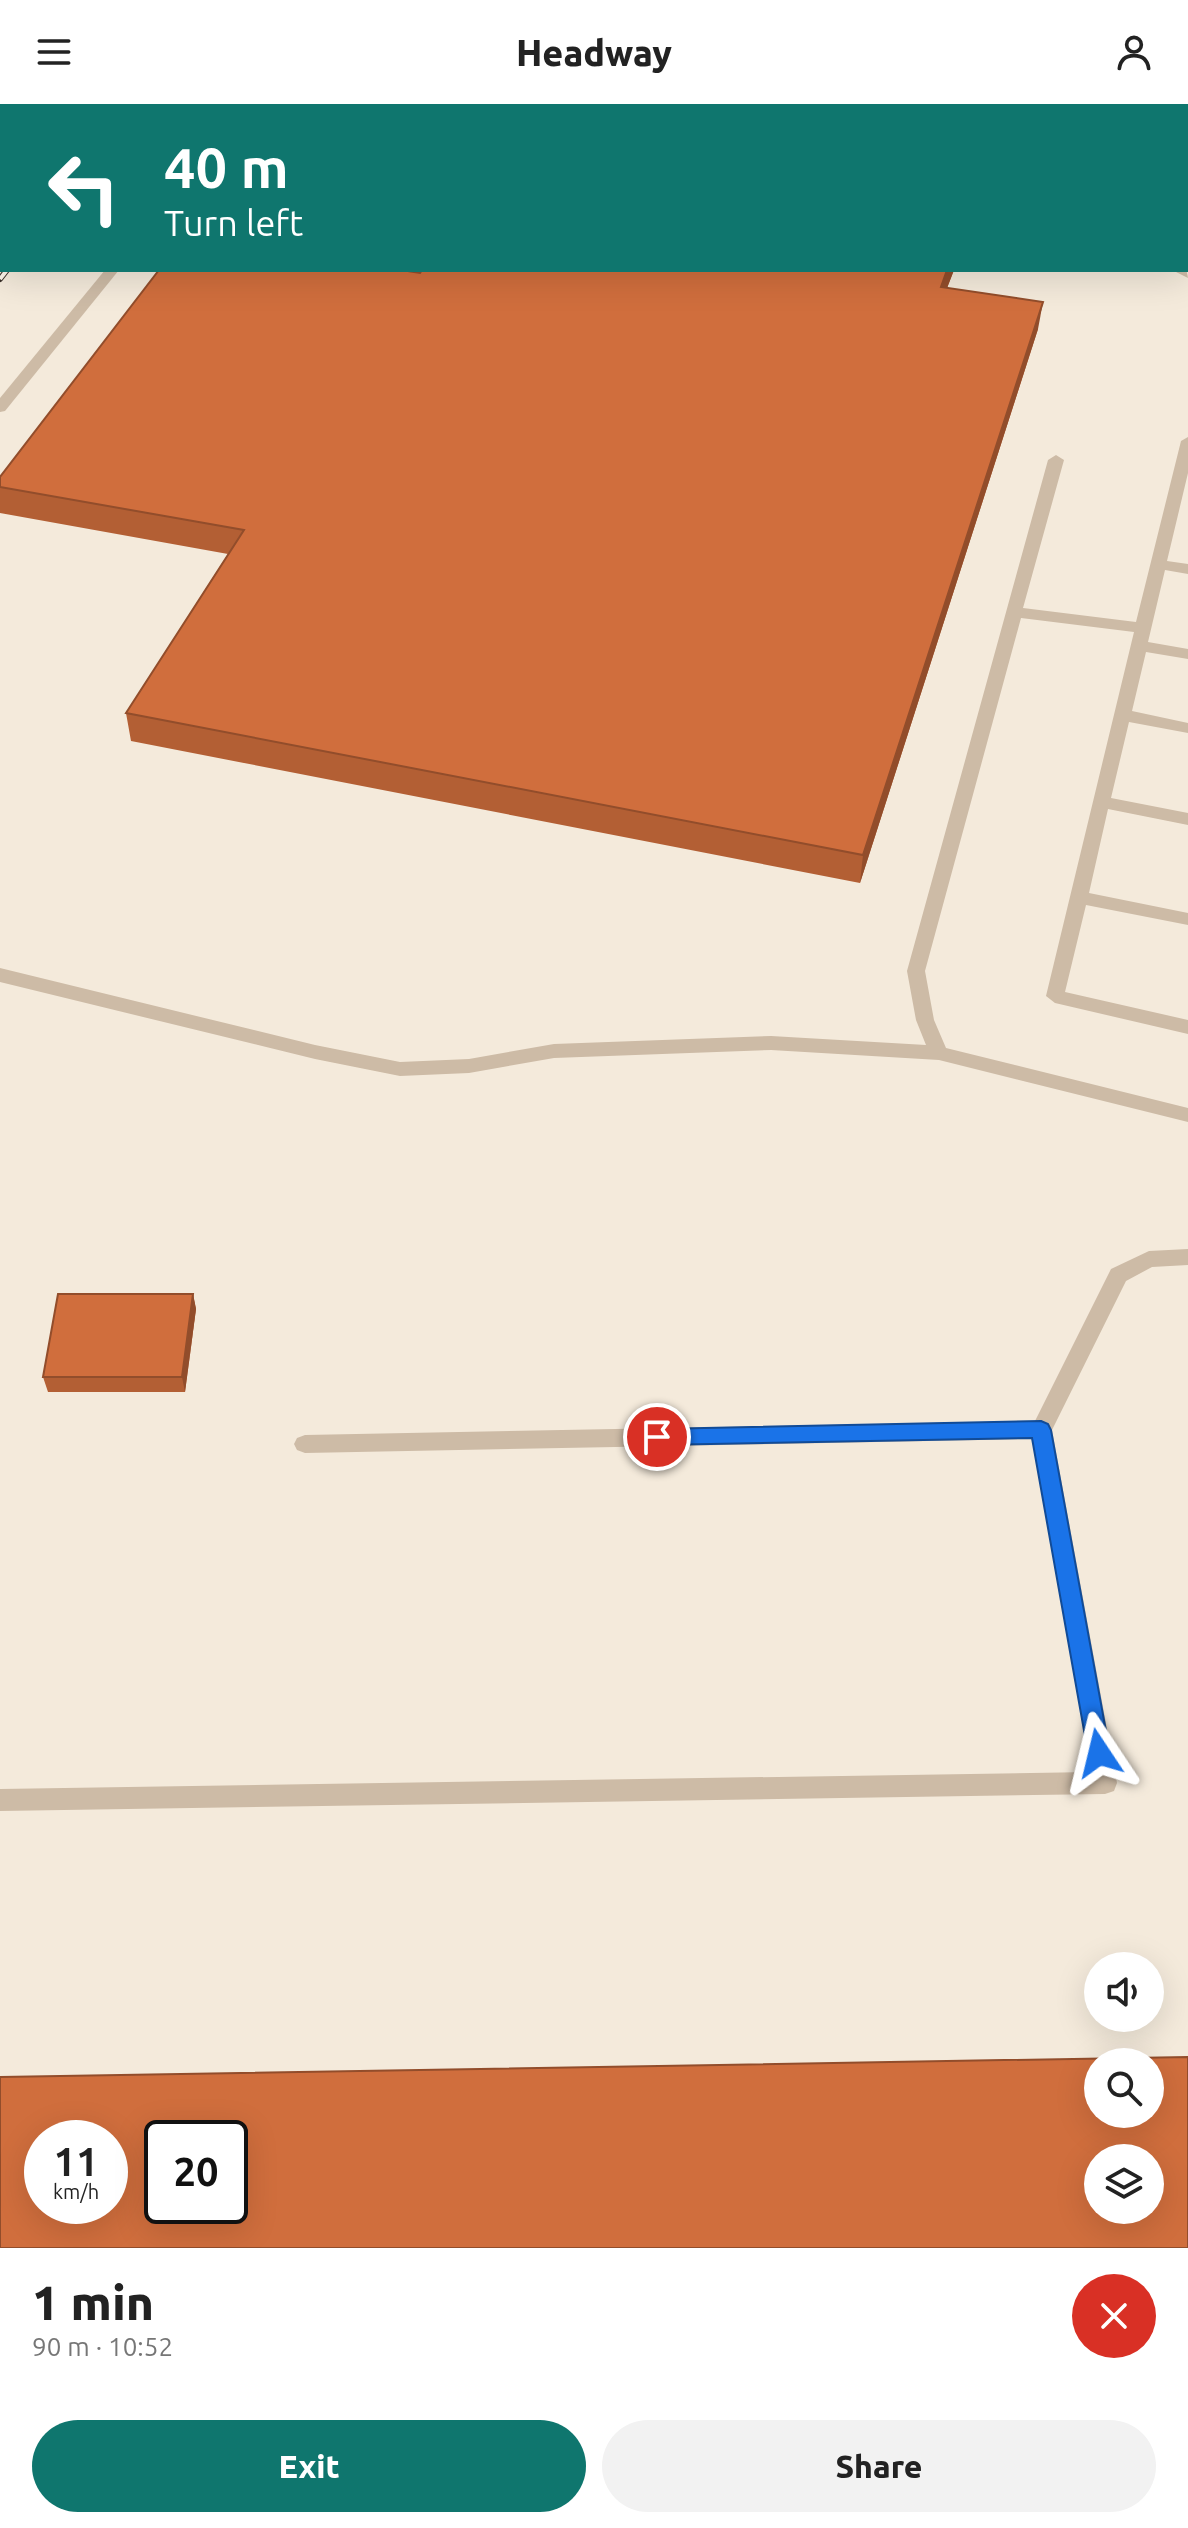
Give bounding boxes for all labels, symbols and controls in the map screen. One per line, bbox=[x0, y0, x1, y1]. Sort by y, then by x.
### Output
icon: menu bbox=[32, 30, 76, 74]
icon: person bbox=[1112, 30, 1156, 74]
text: Headway bbox=[516, 32, 672, 73]
icon: left bbox=[32, 136, 136, 240]
text: 40 m bbox=[164, 136, 289, 199]
text: Turn left bbox=[164, 202, 303, 243]
pin bbox=[623, 1403, 691, 1471]
icon: arrive bbox=[635, 1415, 679, 1459]
position arrow bbox=[1057, 1711, 1141, 1795]
map controls bbox=[1084, 1952, 1164, 2224]
button: sound bbox=[1084, 1952, 1164, 2032]
button: search bbox=[1084, 2048, 1164, 2128]
speed limit sign: 20 bbox=[144, 2120, 248, 2224]
text: 11 bbox=[53, 2139, 99, 2184]
button: layers bbox=[1084, 2144, 1164, 2224]
text: km/h bbox=[53, 2180, 99, 2203]
button: close bbox=[1072, 2274, 1156, 2358]
text: 1 min bbox=[32, 2275, 154, 2329]
text: 90 m · 10:52 bbox=[32, 2332, 173, 2361]
button: Exit bbox=[32, 2420, 586, 2512]
button: Share bbox=[602, 2420, 1156, 2512]

